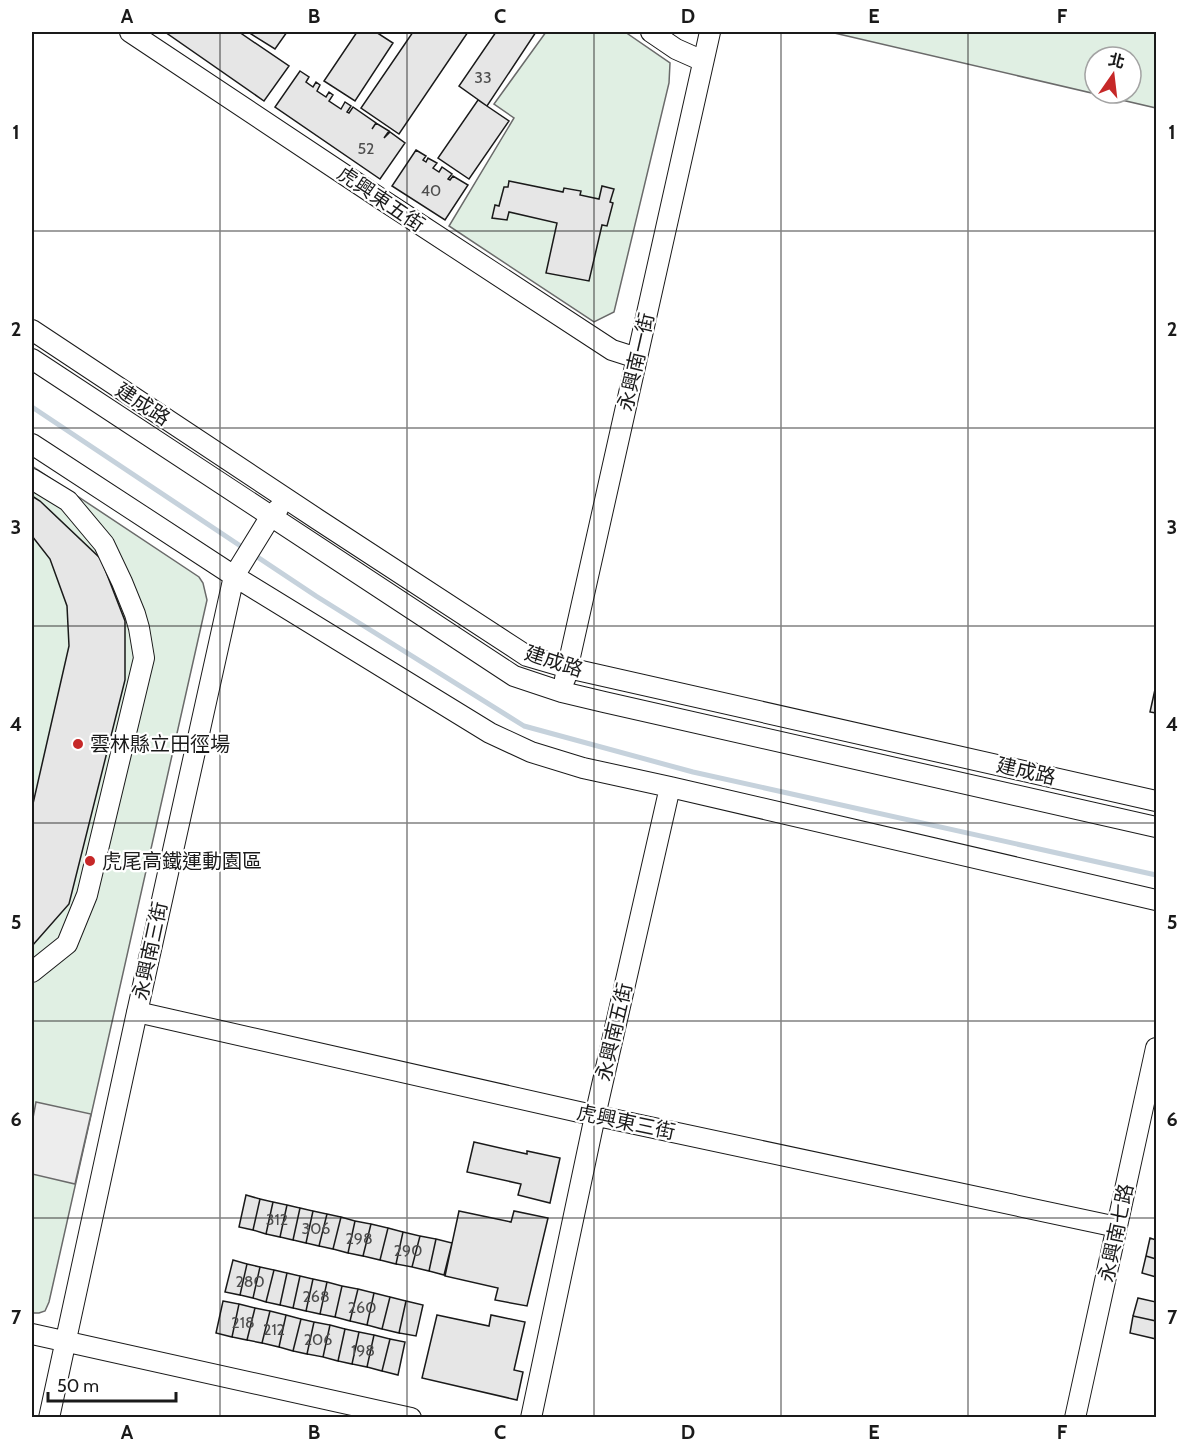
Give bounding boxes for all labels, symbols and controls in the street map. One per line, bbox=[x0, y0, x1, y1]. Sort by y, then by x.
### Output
text: A bbox=[121, 4, 134, 28]
text: B bbox=[308, 4, 320, 28]
text: C bbox=[494, 4, 506, 28]
text: D bbox=[681, 4, 695, 28]
text: E bbox=[868, 4, 880, 28]
text: F bbox=[1057, 4, 1068, 28]
north arrow bbox=[1083, 45, 1143, 105]
text: 北 bbox=[1106, 50, 1127, 72]
house number: 33 bbox=[474, 68, 492, 87]
text: 1 bbox=[12, 120, 20, 144]
text: 1 bbox=[1168, 120, 1176, 144]
house number: 52 bbox=[357, 139, 375, 158]
street label: 虎興東五街 bbox=[333, 161, 429, 237]
house number: 40 bbox=[421, 181, 441, 200]
street label: 永興南一街 bbox=[613, 311, 659, 413]
text: 2 bbox=[11, 317, 21, 341]
text: 2 bbox=[1167, 317, 1177, 341]
street label: 建成路 bbox=[111, 378, 175, 430]
text: 3 bbox=[11, 515, 21, 539]
text: 3 bbox=[1167, 515, 1177, 539]
street label: 建成路 bbox=[522, 640, 586, 682]
text: 4 bbox=[10, 712, 22, 736]
text: 4 bbox=[1166, 712, 1178, 736]
place label: 雲林縣立田徑場 bbox=[90, 732, 230, 756]
marker: 雲林縣立田徑場 bbox=[71, 737, 85, 751]
street label: 建成路 bbox=[994, 753, 1058, 789]
place label: 虎尾高鐵運動園區 bbox=[102, 849, 262, 873]
marker: 虎尾高鐵運動園區 bbox=[83, 854, 97, 868]
street label: 永興南三街 bbox=[128, 900, 172, 1002]
text: 5 bbox=[11, 910, 21, 934]
text: 5 bbox=[1167, 910, 1177, 934]
street label: 永興南五街 bbox=[591, 981, 637, 1083]
street label: 虎興東三街 bbox=[575, 1100, 677, 1144]
text: 6 bbox=[10, 1107, 22, 1131]
text: 6 bbox=[1166, 1107, 1178, 1131]
street label: 永興南七路 bbox=[1094, 1182, 1138, 1284]
house number: 312 bbox=[266, 1210, 288, 1229]
house number: 306 bbox=[302, 1219, 330, 1238]
house number: 298 bbox=[345, 1229, 373, 1248]
house number: 290 bbox=[394, 1241, 422, 1260]
house number: 280 bbox=[235, 1272, 265, 1291]
house number: 268 bbox=[302, 1287, 330, 1306]
house number: 260 bbox=[348, 1298, 376, 1317]
text: 7 bbox=[11, 1305, 22, 1329]
text: 7 bbox=[1167, 1305, 1178, 1329]
house number: 218 bbox=[231, 1313, 255, 1332]
house number: 212 bbox=[263, 1320, 285, 1339]
house number: 206 bbox=[304, 1330, 332, 1349]
house number: 198 bbox=[351, 1341, 375, 1360]
scale bar bbox=[48, 1365, 176, 1403]
text: 50 m bbox=[57, 1375, 99, 1397]
text: A bbox=[121, 1420, 134, 1444]
text: B bbox=[308, 1420, 320, 1444]
text: C bbox=[494, 1420, 506, 1444]
text: D bbox=[681, 1420, 695, 1444]
text: E bbox=[868, 1420, 880, 1444]
text: F bbox=[1057, 1420, 1068, 1444]

